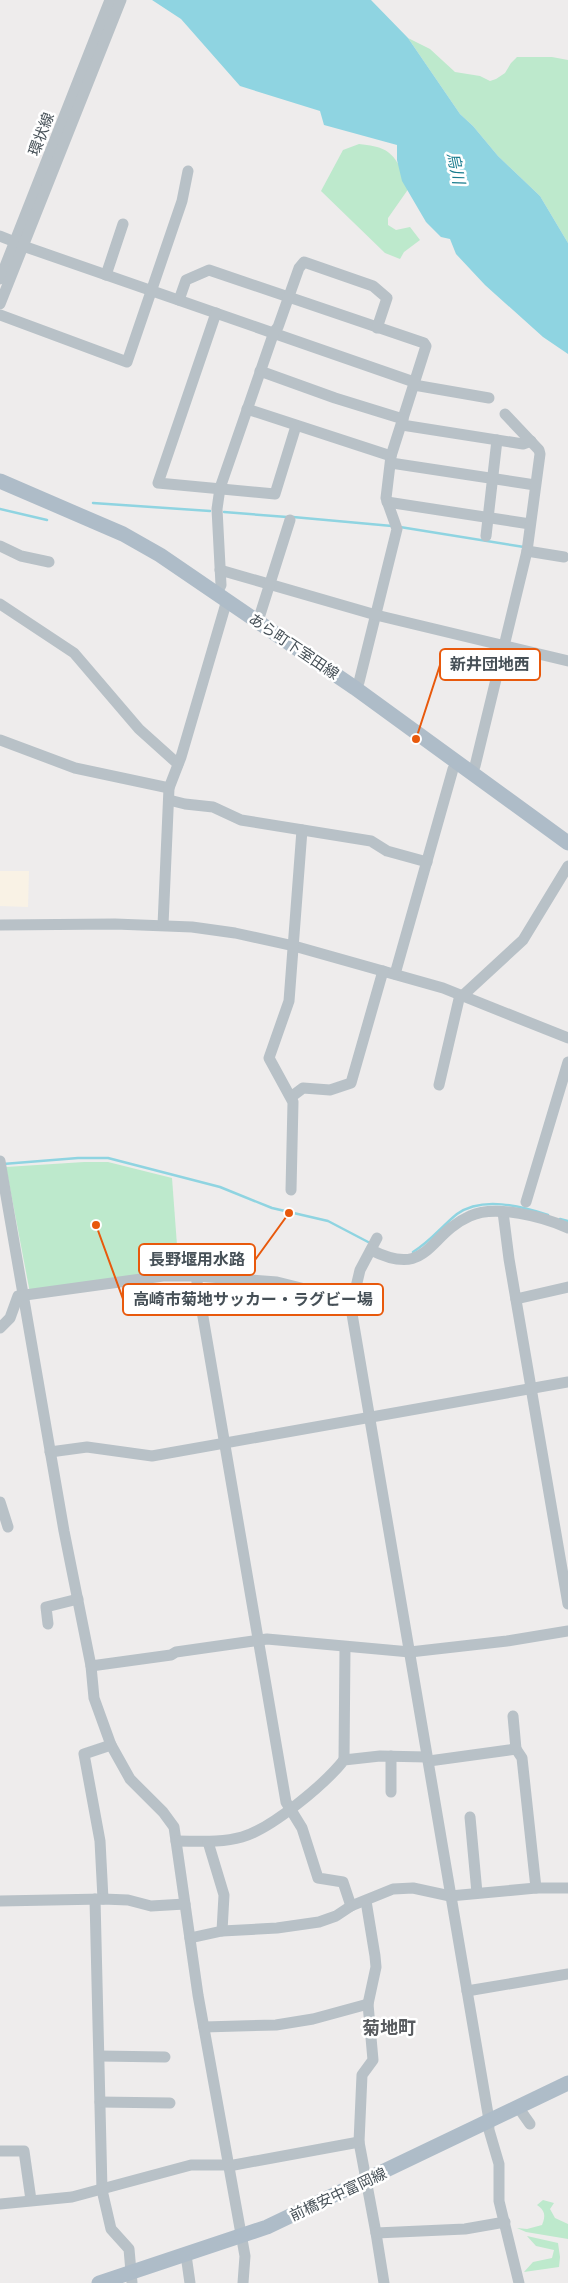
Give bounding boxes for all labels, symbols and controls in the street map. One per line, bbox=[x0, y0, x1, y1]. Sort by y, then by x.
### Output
street label: 環状線 bbox=[23, 109, 59, 159]
water label: 烏川 bbox=[441, 150, 471, 188]
street label: あら町下室田線 bbox=[245, 608, 343, 684]
callout: 新井団地西 bbox=[440, 649, 540, 680]
text: 新井団地西 bbox=[450, 653, 530, 676]
callout: 長野堰用水路 bbox=[139, 1244, 255, 1275]
text: 長野堰用水路 bbox=[149, 1248, 245, 1271]
callout: 高崎市菊地サッカー・ラグビー場 bbox=[123, 1284, 383, 1315]
text: 高崎市菊地サッカー・ラグビー場 bbox=[133, 1288, 373, 1311]
district label: 菊地町 bbox=[362, 2015, 416, 2040]
street label: 前橋安中富岡線 bbox=[286, 2162, 390, 2226]

